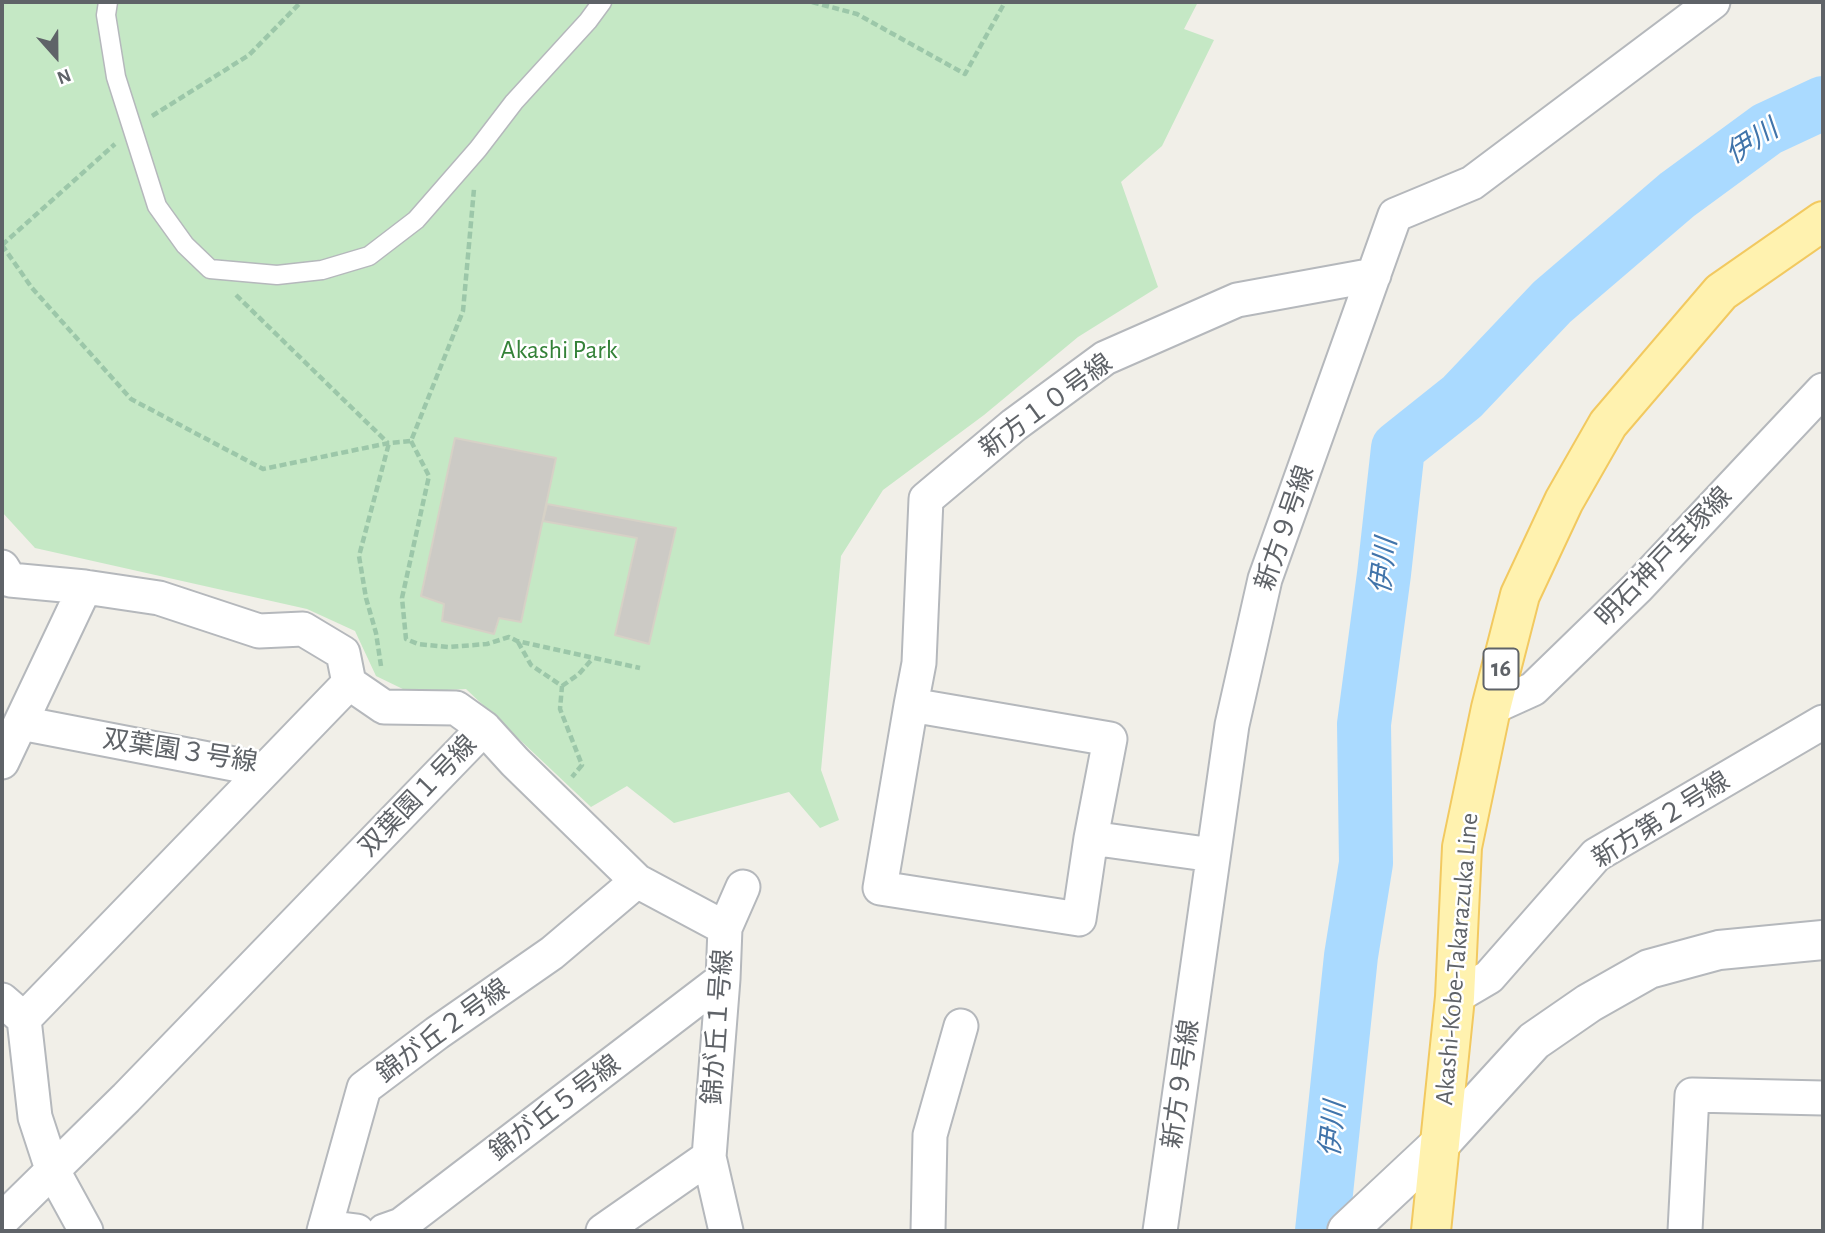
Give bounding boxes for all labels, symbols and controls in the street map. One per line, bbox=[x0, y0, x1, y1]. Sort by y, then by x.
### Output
north arrow bbox=[21, 21, 91, 91]
text: N bbox=[54, 65, 73, 87]
water label: 伊川 bbox=[1719, 113, 1785, 171]
park label: Akashi Park bbox=[501, 334, 617, 366]
street label: 新方１０号線 bbox=[974, 348, 1118, 464]
street label: 新方９号線 bbox=[1249, 461, 1321, 595]
street label: 明石神戸宝塚線 bbox=[1590, 481, 1738, 633]
water label: 伊川 bbox=[1364, 536, 1404, 596]
road number: 16 bbox=[1484, 648, 1518, 690]
street label: 双葉園３号線 bbox=[101, 723, 259, 779]
street label: 双葉園１号線 bbox=[353, 729, 483, 863]
street label: 新方第２号線 bbox=[1587, 765, 1735, 875]
street label: Akashi-Kobe-Takarazuka Line bbox=[1429, 812, 1485, 1106]
street label: 錦が丘１号線 bbox=[697, 948, 739, 1106]
street label: 錦が丘２号線 bbox=[371, 973, 515, 1089]
street label: 新方９号線 bbox=[1157, 1017, 1205, 1151]
street label: 錦が丘５号線 bbox=[483, 1049, 627, 1167]
water label: 伊川 bbox=[1313, 1099, 1353, 1159]

